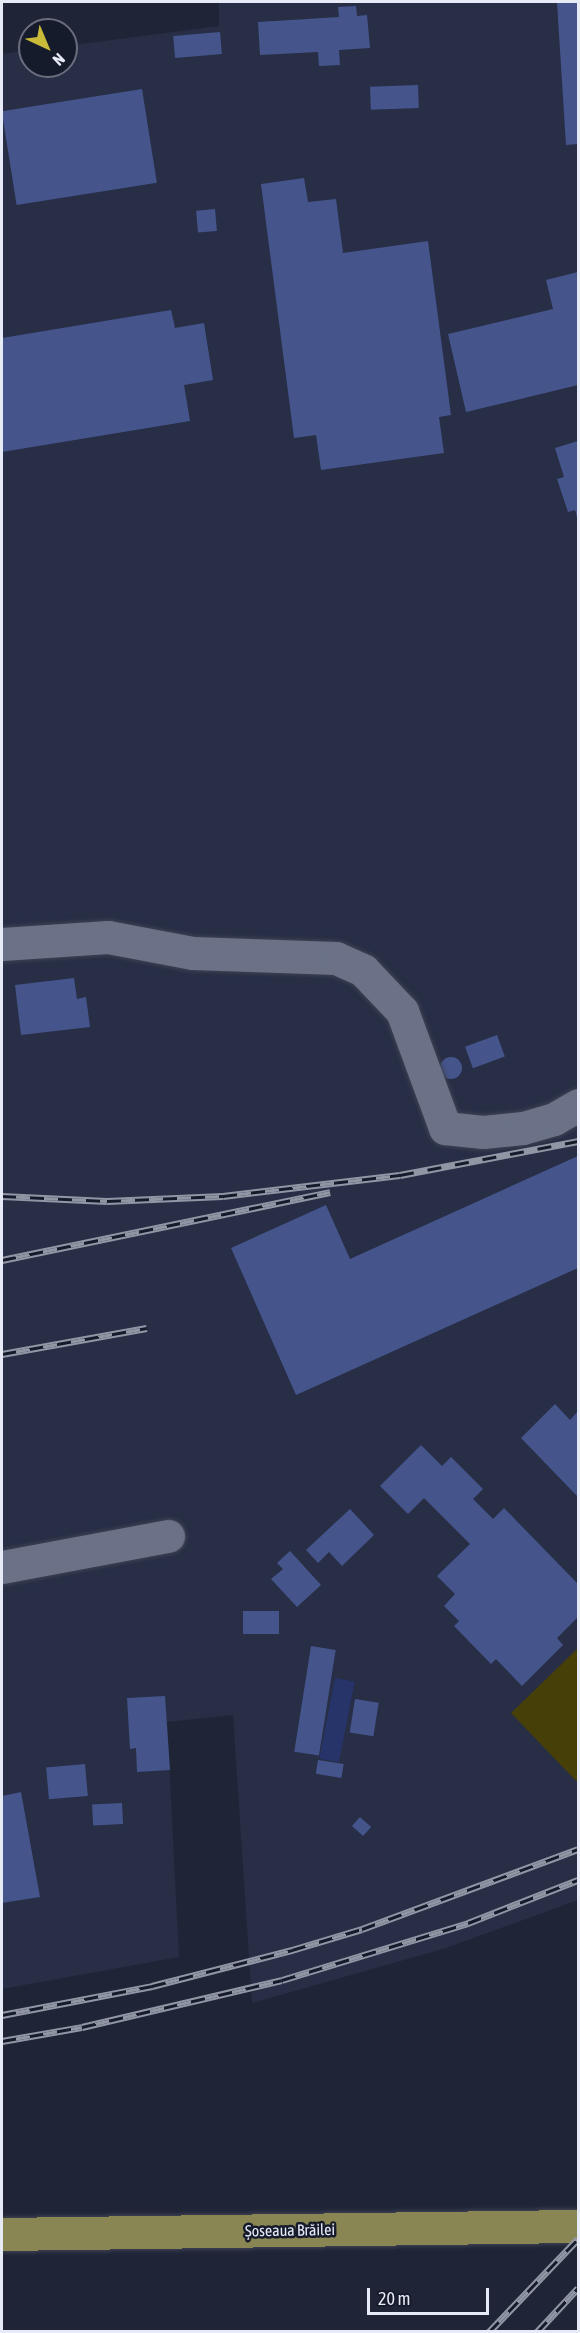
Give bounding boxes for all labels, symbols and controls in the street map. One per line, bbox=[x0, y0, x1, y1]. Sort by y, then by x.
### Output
north arrow bbox=[18, 18, 78, 78]
text: N bbox=[49, 50, 69, 69]
street label: Șoseaua Brăilei bbox=[245, 2220, 335, 2240]
scale bar bbox=[370, 2276, 492, 2314]
text: 20 m bbox=[378, 2288, 410, 2309]

